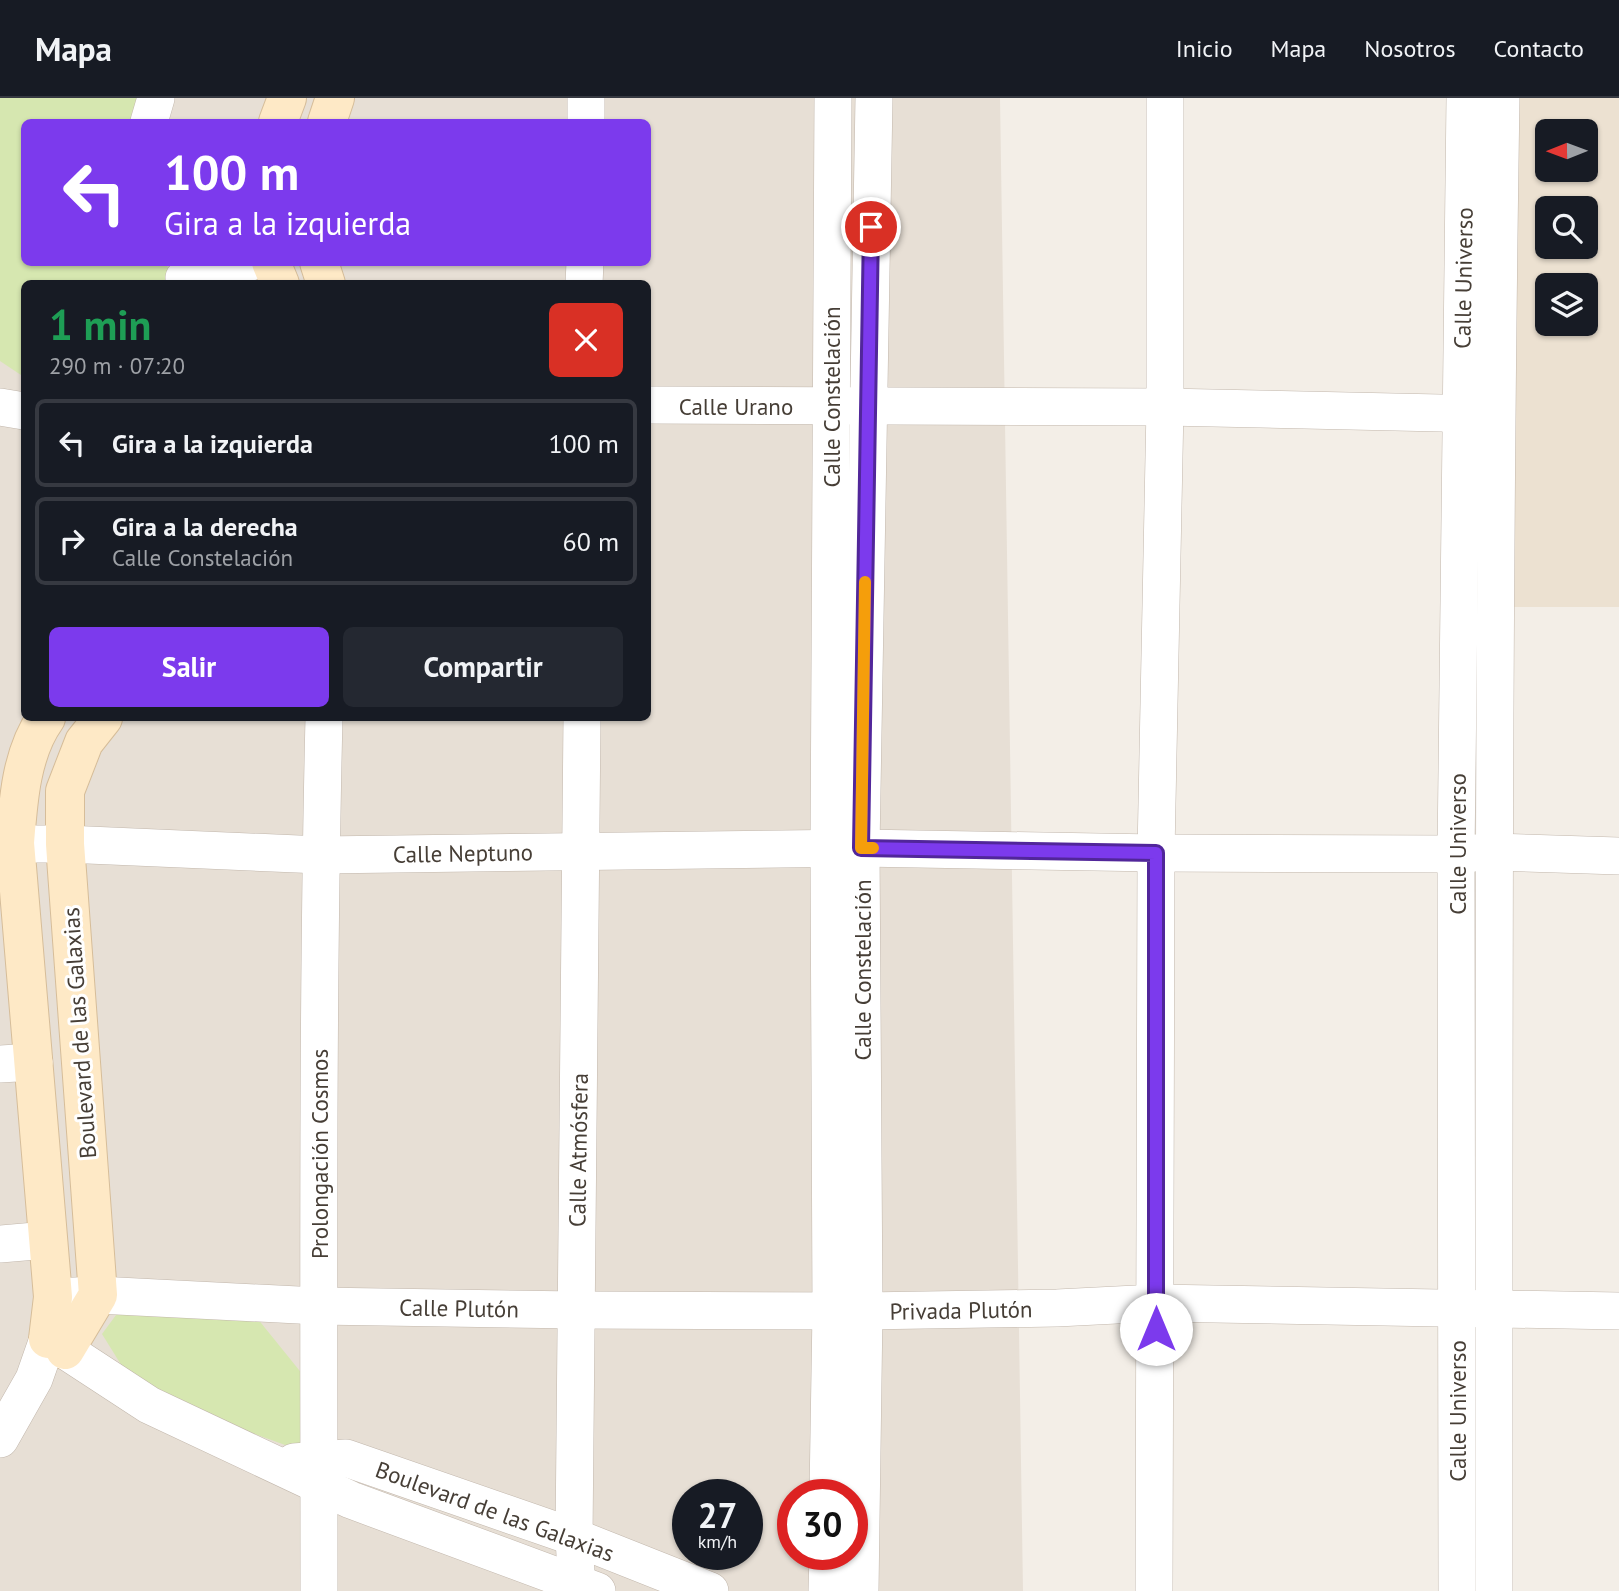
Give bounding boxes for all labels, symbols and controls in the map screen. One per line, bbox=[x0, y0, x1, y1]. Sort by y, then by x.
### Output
text: Mapa bbox=[35, 27, 112, 70]
text: Inicio bbox=[1176, 33, 1233, 64]
text: Mapa bbox=[1271, 33, 1326, 64]
text: Nosotros bbox=[1364, 33, 1456, 64]
text: Contacto bbox=[1494, 33, 1584, 64]
north arrow bbox=[1535, 119, 1598, 182]
map controls bbox=[1535, 119, 1598, 336]
text: 100 m bbox=[164, 140, 299, 204]
icon: left bbox=[49, 147, 140, 238]
button: search bbox=[1535, 196, 1598, 259]
pin bbox=[841, 197, 901, 257]
text: Gira a la izquierda bbox=[164, 202, 411, 244]
street label: Calle Universo bbox=[1447, 207, 1479, 349]
icon: arrive bbox=[852, 208, 890, 246]
button: layers bbox=[1535, 273, 1598, 336]
text: 1 min bbox=[49, 297, 151, 352]
button: close bbox=[549, 303, 623, 377]
street label: Calle Constelación bbox=[817, 306, 846, 488]
text: 290 m · 07:20 bbox=[49, 351, 185, 380]
street label: Calle Urano bbox=[679, 392, 793, 421]
icon: left bbox=[53, 424, 91, 462]
text: Gira a la izquierda bbox=[112, 427, 313, 460]
text: 100 m bbox=[548, 427, 619, 460]
text: Gira a la derecha bbox=[112, 510, 298, 543]
icon: right bbox=[53, 522, 91, 560]
text: 60 m bbox=[563, 525, 619, 558]
text: Calle Constelación bbox=[112, 543, 293, 572]
button: Salir bbox=[49, 627, 329, 707]
button: Compartir bbox=[343, 627, 623, 707]
street label: Calle Universo bbox=[1443, 773, 1472, 915]
street label: Calle Neptuno bbox=[393, 837, 533, 869]
street label: Calle Constelación bbox=[848, 879, 877, 1061]
street label: Boulevard de las Galaxias bbox=[56, 906, 102, 1160]
street label: Prolongación Cosmos bbox=[305, 1049, 334, 1259]
street label: Calle Atmósfera bbox=[562, 1073, 594, 1227]
street label: Calle Plutón bbox=[399, 1292, 519, 1324]
position arrow bbox=[1119, 1292, 1193, 1366]
street label: Privada Plutón bbox=[889, 1294, 1033, 1326]
street label: Calle Universo bbox=[1443, 1340, 1472, 1482]
street label: Boulevard de las Galaxias bbox=[372, 1454, 618, 1568]
speed limit sign: 30 bbox=[777, 1479, 868, 1570]
text: 27 bbox=[698, 1492, 737, 1538]
text: km/h bbox=[698, 1530, 737, 1553]

